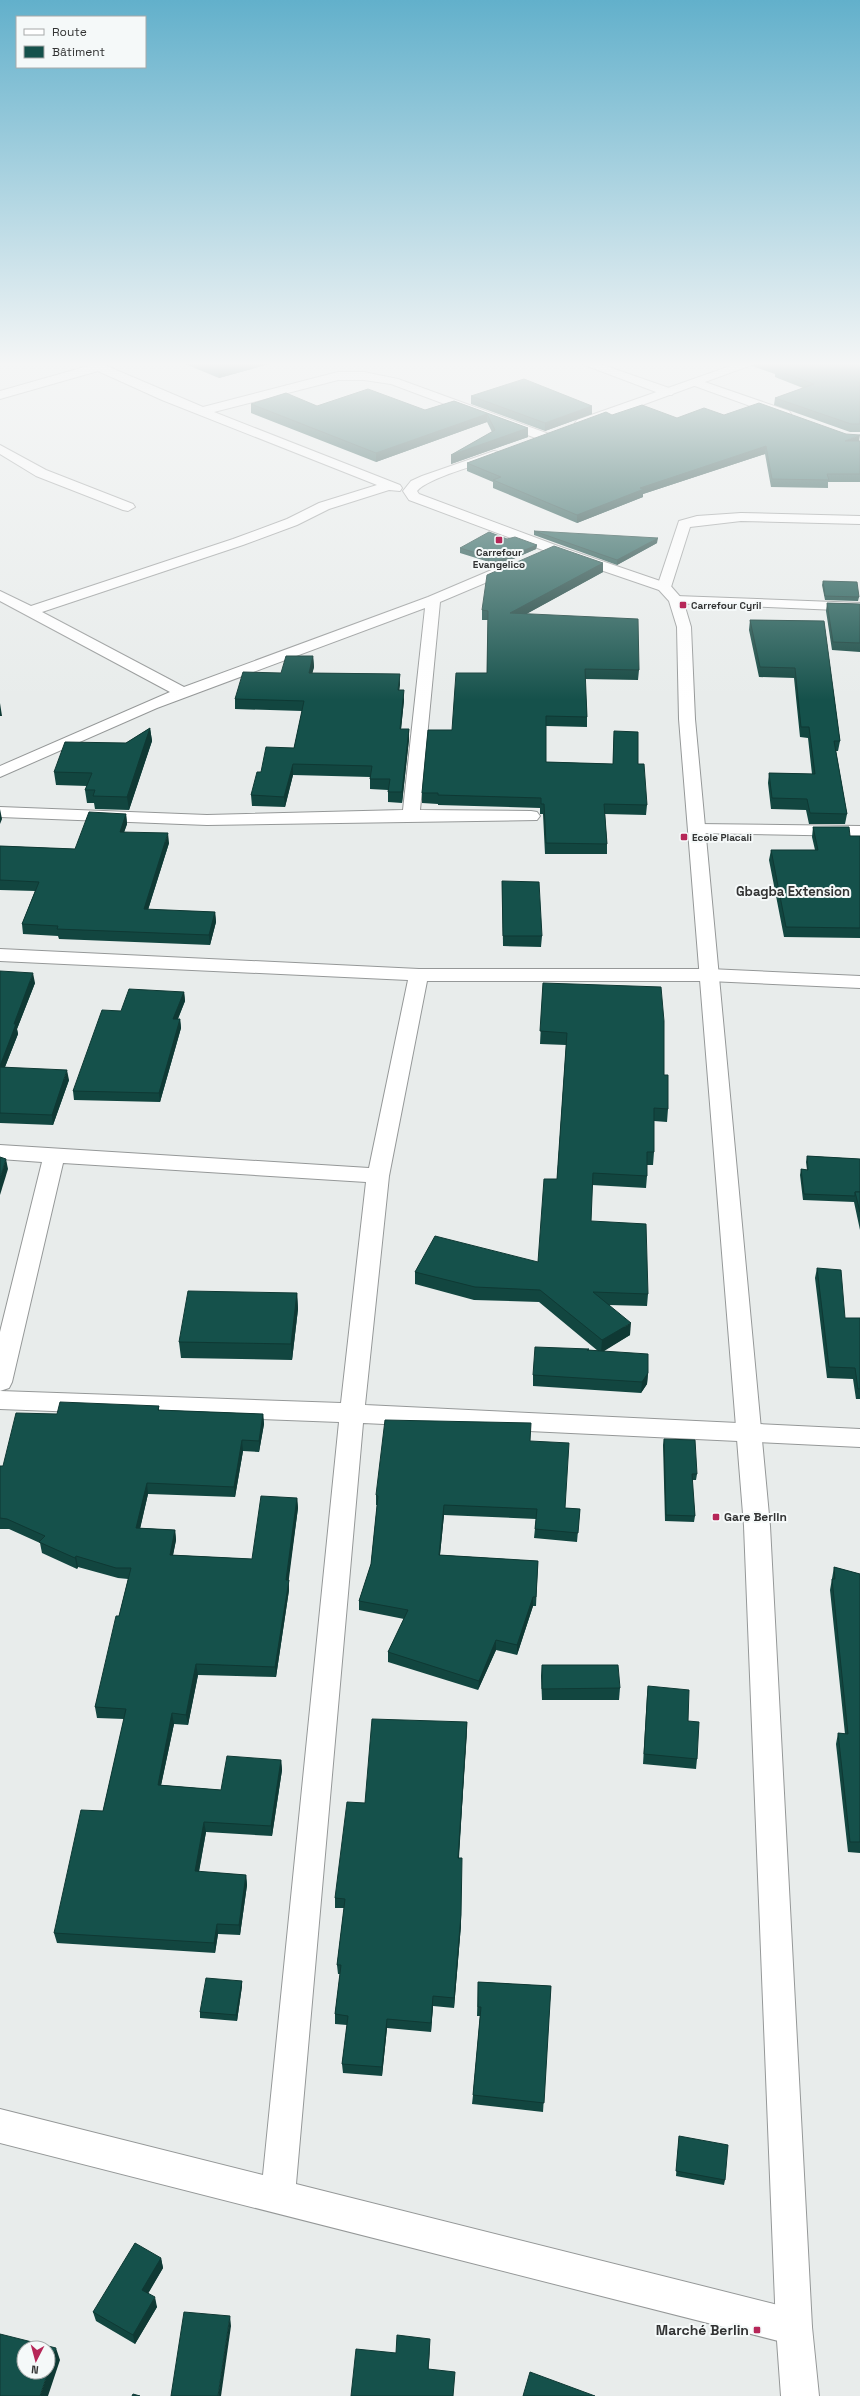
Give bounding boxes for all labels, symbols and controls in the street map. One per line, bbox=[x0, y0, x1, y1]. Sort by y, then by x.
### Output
legend bbox=[16, 16, 146, 68]
text: Route bbox=[52, 24, 87, 40]
text: Bâtiment bbox=[52, 44, 105, 60]
marker: Carrefour Evangelico bbox=[494, 535, 504, 545]
place label: Carrefour Evangelico bbox=[473, 546, 525, 571]
place label: Carrefour Cyril bbox=[691, 599, 761, 612]
marker: Carrefour Cyril bbox=[678, 600, 688, 610]
place label: Ecole Placali bbox=[692, 831, 752, 844]
marker: Ecole Placali bbox=[679, 832, 689, 842]
district label: Gbagba Extension bbox=[736, 883, 850, 900]
place label: Gare Berlin bbox=[724, 1509, 787, 1525]
marker: Gare Berlin bbox=[711, 1512, 721, 1522]
place label: Marché Berlin bbox=[656, 2321, 749, 2339]
marker: Marché Berlin bbox=[752, 2325, 762, 2335]
north arrow bbox=[16, 2340, 56, 2380]
text: N bbox=[31, 2363, 39, 2377]

